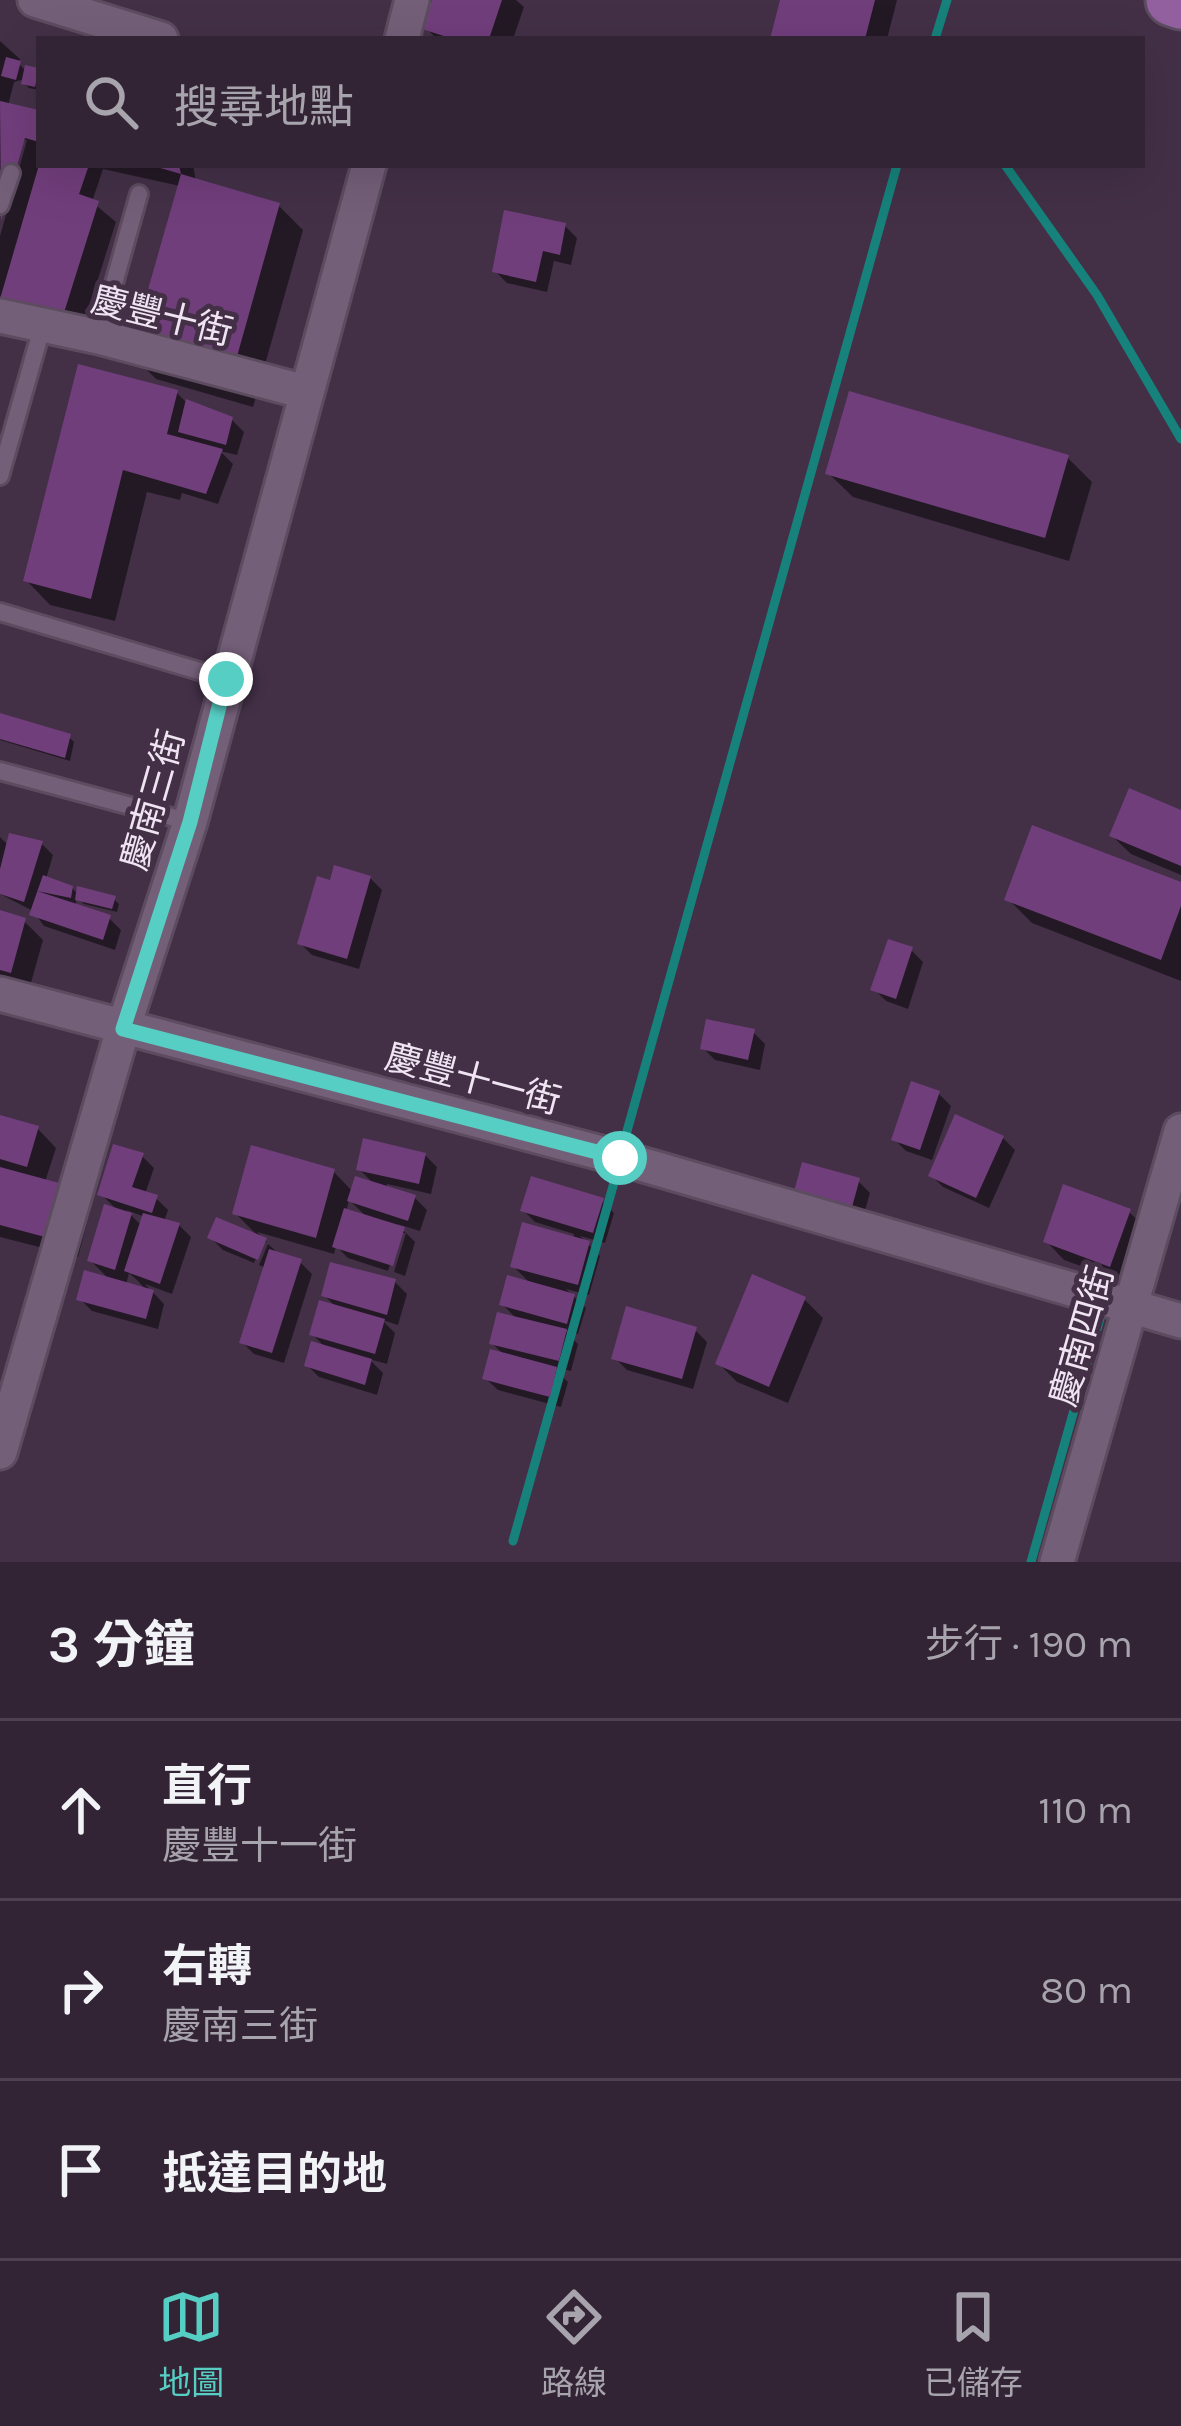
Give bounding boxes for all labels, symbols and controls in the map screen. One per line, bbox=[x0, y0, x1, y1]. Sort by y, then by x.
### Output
search box bbox=[36, 36, 1145, 168]
icon: search bbox=[78, 69, 144, 135]
text: 搜尋地點 bbox=[174, 81, 354, 133]
street label: 慶豐十街 bbox=[87, 278, 237, 354]
route end bbox=[199, 652, 253, 706]
street label: 慶南三街 bbox=[113, 725, 193, 875]
street label: 慶豐十一街 bbox=[381, 1035, 565, 1123]
route start bbox=[593, 1131, 647, 1185]
street label: 慶南四街 bbox=[1042, 1261, 1122, 1411]
text: 3 分鐘 bbox=[48, 1615, 195, 1675]
text: 步行 · 190 m bbox=[925, 1621, 1133, 1667]
text: 直行 bbox=[162, 1760, 252, 1812]
icon: ahead bbox=[48, 1777, 114, 1843]
text: 110 m bbox=[1038, 1787, 1133, 1833]
text: 慶豐十一街 bbox=[162, 1823, 357, 1869]
text: 右轉 bbox=[162, 1940, 252, 1992]
icon: right bbox=[48, 1957, 114, 2023]
text: 80 m bbox=[1040, 1967, 1133, 2013]
text: 慶南三街 bbox=[162, 2003, 318, 2049]
icon: arrive bbox=[48, 2137, 114, 2203]
text: 抵達目的地 bbox=[162, 2148, 387, 2200]
tab: 地圖 bbox=[158, 2284, 224, 2404]
tab: 路線 bbox=[541, 2284, 607, 2404]
tab: 已儲存 bbox=[924, 2284, 1023, 2404]

